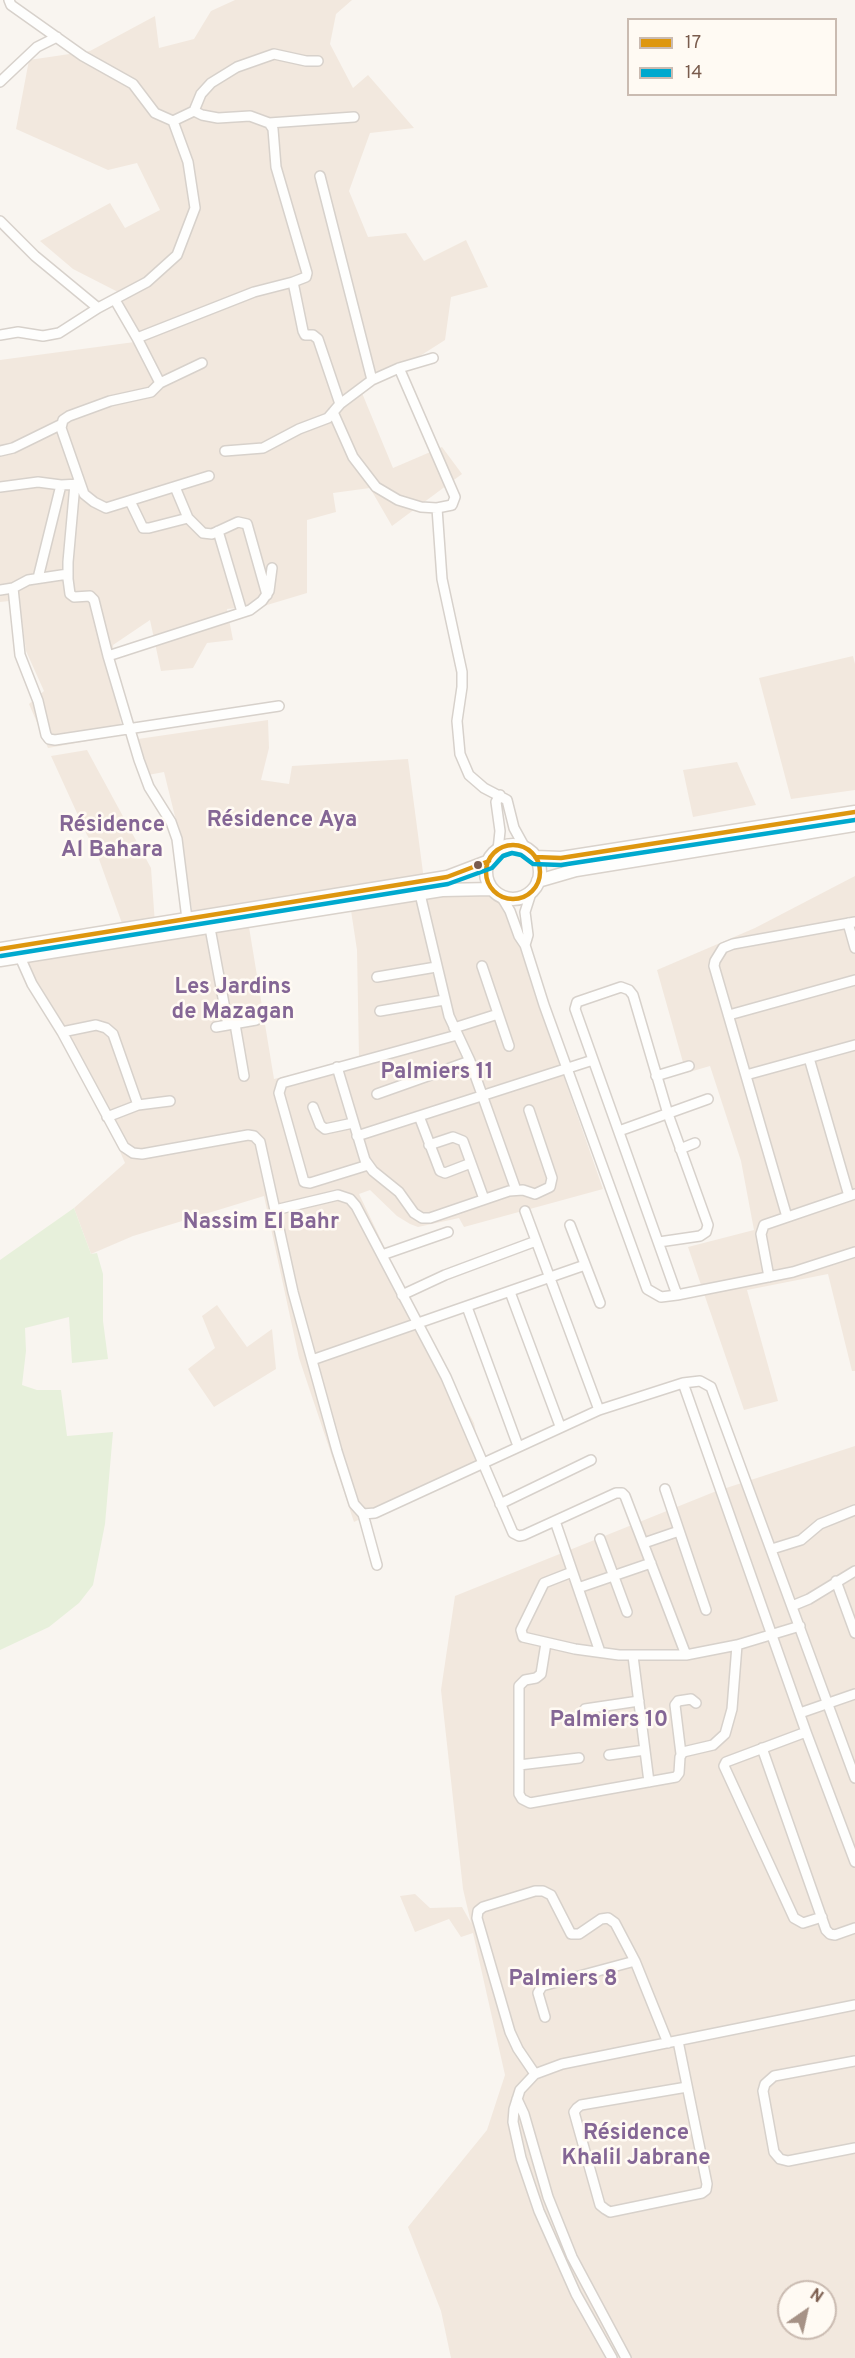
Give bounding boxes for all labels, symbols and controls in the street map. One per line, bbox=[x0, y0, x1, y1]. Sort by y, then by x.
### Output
legend bbox=[627, 18, 837, 96]
text: 17 bbox=[685, 32, 701, 55]
text: 14 bbox=[685, 62, 703, 85]
district label: Résidence Aya bbox=[207, 809, 357, 835]
district label: Résidence Al Bahara bbox=[59, 814, 165, 866]
unlabelled marker bbox=[472, 859, 484, 871]
district label: Les Jardins de Mazagan bbox=[172, 976, 294, 1028]
district label: Palmiers 11 bbox=[381, 1061, 493, 1087]
district label: Nassim El Bahr bbox=[183, 1211, 339, 1237]
district label: Palmiers 10 bbox=[550, 1709, 668, 1735]
district label: Palmiers 8 bbox=[508, 1968, 618, 1994]
district label: Résidence Khalil Jabrane bbox=[561, 2122, 711, 2174]
north arrow bbox=[777, 2280, 837, 2340]
text: N bbox=[806, 2285, 826, 2308]

